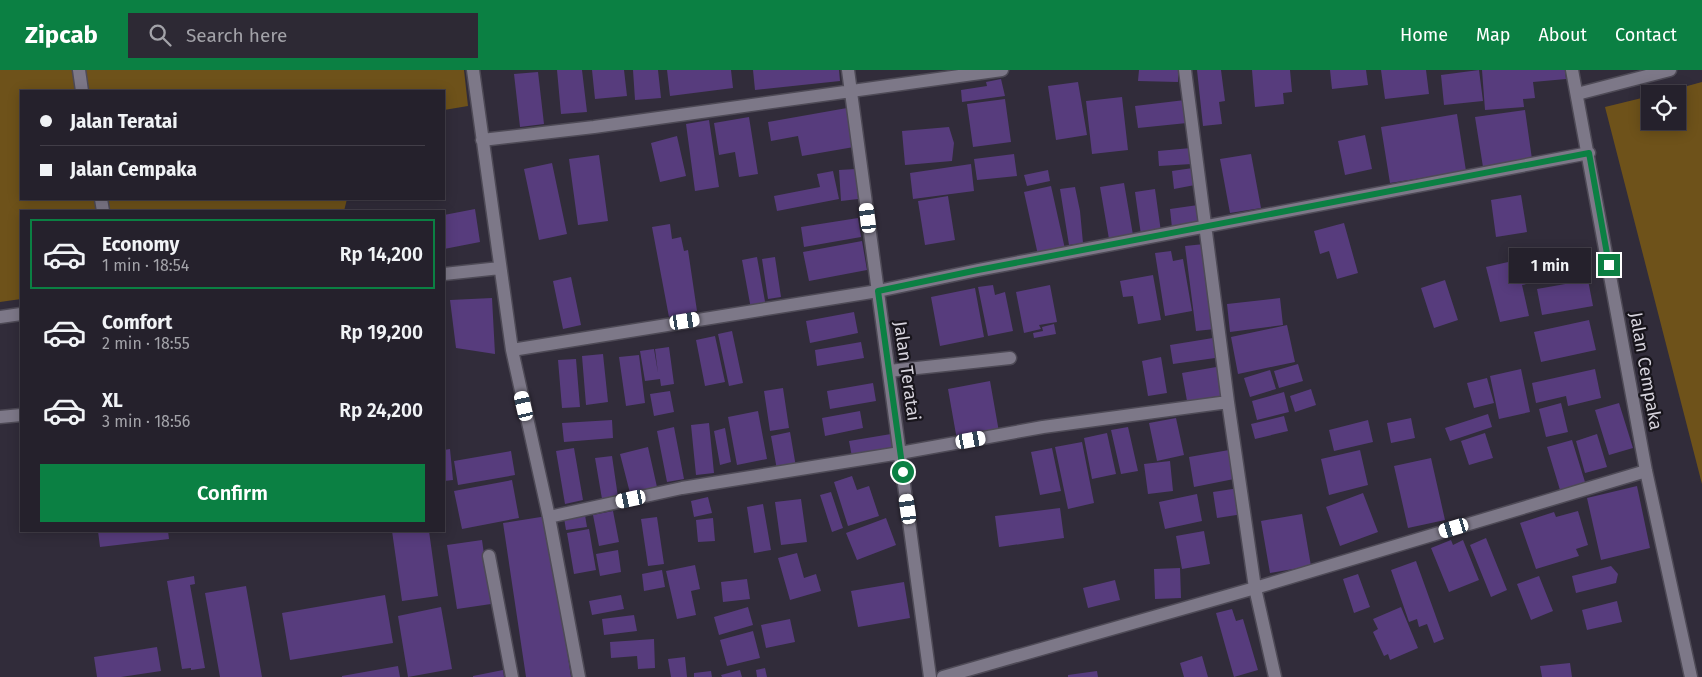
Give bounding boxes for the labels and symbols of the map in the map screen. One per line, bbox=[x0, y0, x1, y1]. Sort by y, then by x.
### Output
car bbox=[858, 202, 877, 234]
callout: 1 min bbox=[1509, 248, 1592, 282]
route end bbox=[1598, 254, 1620, 276]
street label: Jalan Cempaka bbox=[1625, 310, 1667, 432]
car bbox=[669, 311, 700, 331]
street label: Jalan Teratai bbox=[889, 320, 925, 422]
car bbox=[513, 390, 534, 422]
car bbox=[954, 430, 987, 450]
route start bbox=[892, 461, 914, 483]
car bbox=[614, 489, 647, 509]
car bbox=[898, 493, 917, 525]
car bbox=[1437, 516, 1470, 540]

